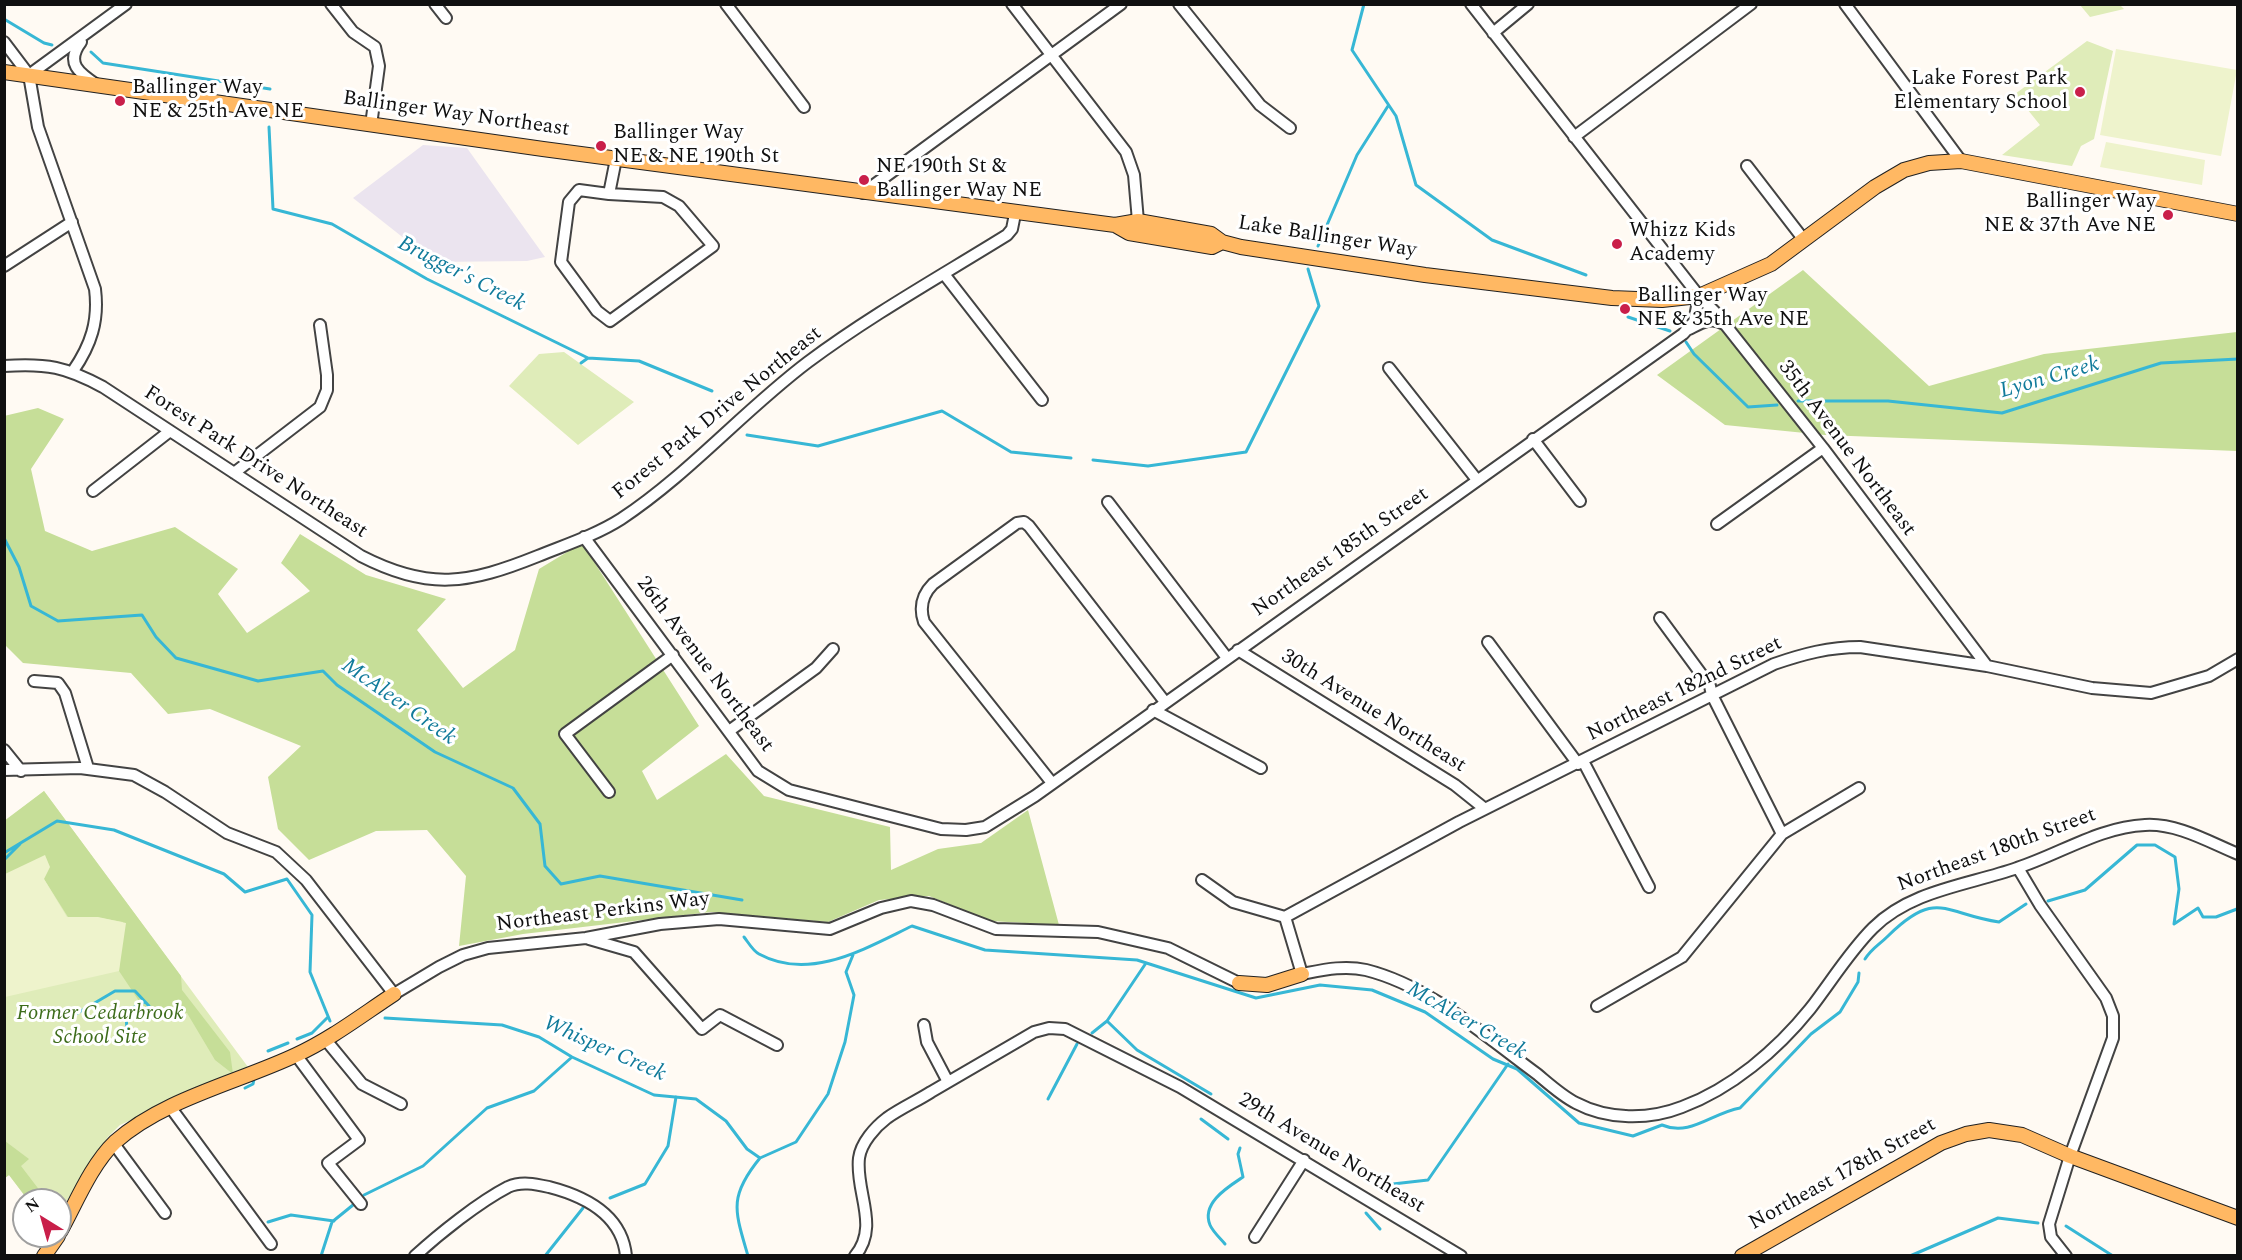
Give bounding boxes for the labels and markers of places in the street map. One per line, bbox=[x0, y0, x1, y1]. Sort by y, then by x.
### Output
place label: Lake Forest Park Elementary School bbox=[1893, 67, 2068, 117]
place label: Ballinger Way NE & 25th Ave NE bbox=[132, 76, 304, 126]
marker: Lake Forest Park Elementary School bbox=[2073, 85, 2087, 99]
marker: Ballinger Way NE & 25th Ave NE bbox=[113, 94, 127, 108]
place label: Ballinger Way NE & NE 190th St bbox=[613, 121, 779, 171]
marker: Ballinger Way NE & NE 190th St bbox=[594, 139, 608, 153]
place label: NE 190th St & Ballinger Way NE bbox=[876, 155, 1042, 205]
marker: NE 190th St & Ballinger Way NE bbox=[857, 173, 871, 187]
place label: Ballinger Way NE & 37th Ave NE bbox=[1984, 190, 2156, 240]
marker: Ballinger Way NE & 37th Ave NE bbox=[2161, 208, 2175, 222]
place label: Whizz Kids Academy bbox=[1629, 219, 1736, 269]
marker: Whizz Kids Academy bbox=[1610, 237, 1624, 251]
place label: Ballinger Way NE & 35th Ave NE bbox=[1637, 284, 1809, 334]
marker: Ballinger Way NE & 35th Ave NE bbox=[1618, 302, 1632, 316]

